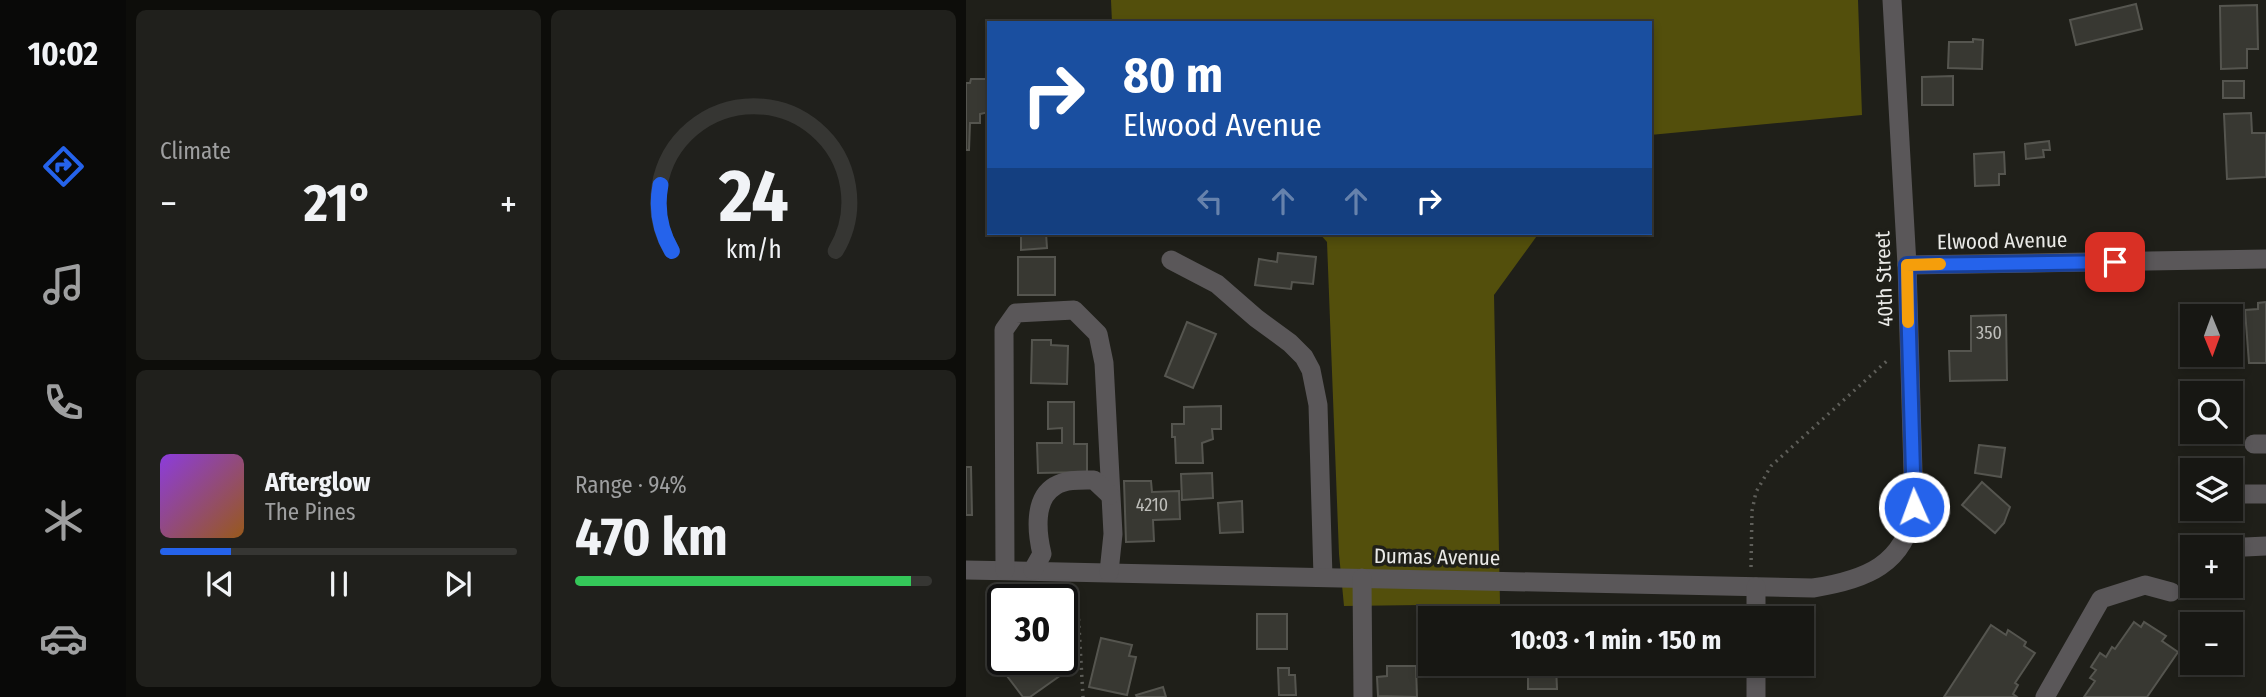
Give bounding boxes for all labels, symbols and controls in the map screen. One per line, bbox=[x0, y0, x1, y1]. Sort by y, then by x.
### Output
text: 10:02 bbox=[28, 35, 98, 73]
text: 80 m bbox=[1123, 46, 1223, 105]
icon: right bbox=[1008, 49, 1099, 140]
text: Elwood Avenue bbox=[1123, 106, 1322, 144]
text: Climate bbox=[160, 137, 231, 165]
icon: directions bbox=[39, 142, 88, 191]
text: 24 bbox=[718, 153, 788, 240]
text: 21° bbox=[304, 172, 373, 235]
text: − bbox=[160, 181, 177, 227]
text: + bbox=[500, 181, 517, 227]
icon: left bbox=[1191, 182, 1229, 220]
icon: ahead bbox=[1264, 182, 1302, 220]
icon: ahead bbox=[1337, 182, 1375, 220]
icon: right bbox=[1410, 182, 1448, 220]
street label: Elwood Avenue bbox=[1937, 227, 2067, 255]
street label: 40th Street bbox=[1869, 231, 1899, 327]
pin bbox=[2085, 232, 2145, 292]
text: km/h bbox=[726, 235, 781, 265]
icon: arrive bbox=[2096, 243, 2134, 281]
icon: music bbox=[39, 260, 88, 309]
north arrow bbox=[2180, 304, 2244, 368]
map controls bbox=[2180, 304, 2243, 675]
house number: 350 bbox=[1976, 322, 2002, 344]
icon: phone bbox=[39, 378, 88, 427]
button: search bbox=[2180, 381, 2243, 444]
button: layers bbox=[2180, 458, 2243, 521]
text: Afterglow bbox=[265, 467, 370, 498]
position arrow bbox=[1877, 470, 1951, 544]
text: Range · 94% bbox=[575, 471, 687, 499]
house number: 4210 bbox=[1136, 494, 1168, 516]
icon: climate bbox=[39, 496, 88, 545]
text: The Pines bbox=[265, 498, 356, 526]
text: 470 km bbox=[575, 506, 728, 569]
button: + bbox=[2180, 535, 2243, 598]
street label: Dumas Avenue bbox=[1374, 543, 1500, 571]
icon: previous bbox=[201, 565, 239, 603]
icon: pause bbox=[320, 565, 358, 603]
icon: next bbox=[439, 565, 477, 603]
speed limit sign: 30 bbox=[987, 584, 1078, 675]
button: − bbox=[2180, 612, 2243, 675]
icon: car bbox=[39, 614, 88, 663]
text: 10:03 · 1 min · 150 m bbox=[1511, 625, 1721, 656]

